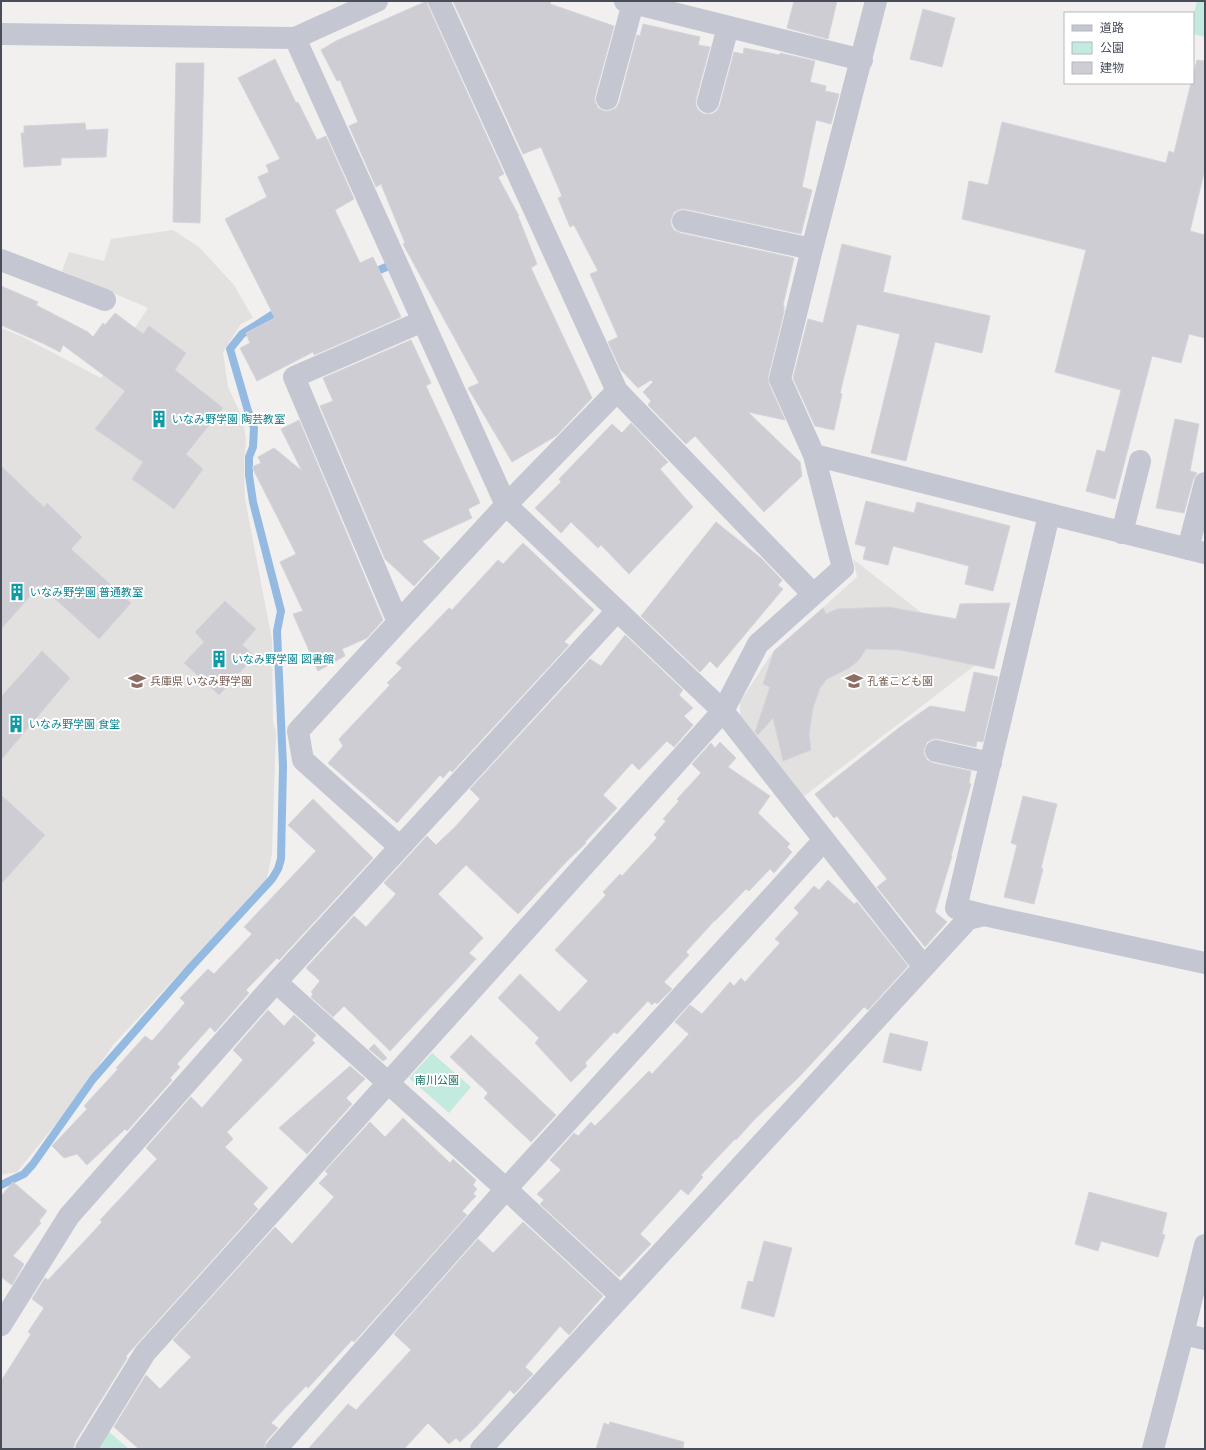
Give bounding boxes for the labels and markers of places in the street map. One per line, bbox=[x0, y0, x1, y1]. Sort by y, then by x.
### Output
building icon: いなみ野学園 陶芸教室 bbox=[149, 409, 169, 429]
place label: いなみ野学園 陶芸教室 bbox=[172, 412, 285, 426]
building icon: いなみ野学園 普通教室 bbox=[7, 582, 27, 602]
place label: いなみ野学園 普通教室 bbox=[30, 585, 143, 599]
building icon: いなみ野学園 図書館 bbox=[209, 649, 229, 669]
place label: いなみ野学園 図書館 bbox=[232, 652, 334, 666]
school or university icon: 兵庫県 いなみ野学園 bbox=[127, 671, 147, 691]
school or university icon: 孔雀こども園 bbox=[844, 671, 864, 691]
place label: 兵庫県 いなみ野学園 bbox=[150, 674, 252, 688]
place label: 孔雀こども園 bbox=[867, 674, 933, 688]
building icon: いなみ野学園 食堂 bbox=[6, 714, 26, 734]
place label: いなみ野学園 食堂 bbox=[29, 717, 120, 731]

